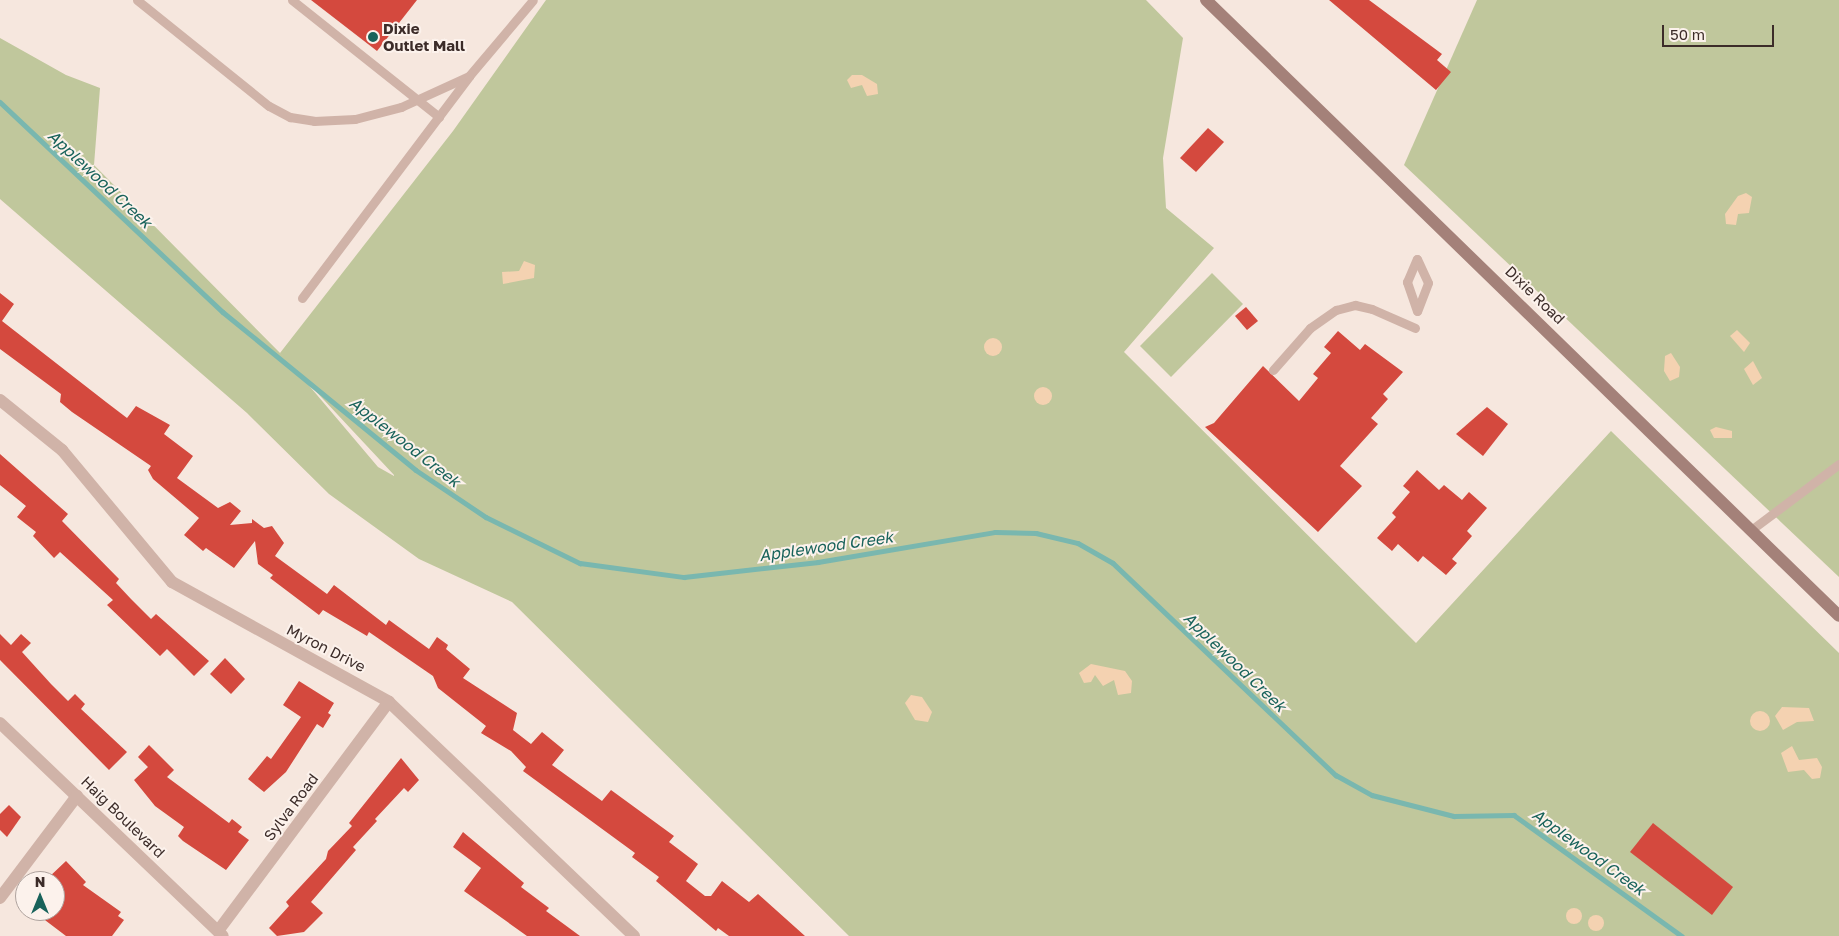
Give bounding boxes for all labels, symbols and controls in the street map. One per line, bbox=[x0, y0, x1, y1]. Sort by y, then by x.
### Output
scale bar bbox=[1664, 15, 1776, 47]
place label: Dixie Outlet Mall bbox=[383, 19, 465, 54]
text: 50 m bbox=[1670, 25, 1705, 43]
marker: Dixie Outlet Mall bbox=[367, 31, 379, 43]
water label: Applewood Creek bbox=[44, 126, 156, 232]
street label: Dixie Road bbox=[1501, 262, 1569, 328]
water label: Applewood Creek bbox=[346, 393, 464, 491]
water label: Applewood Creek bbox=[758, 527, 894, 565]
water label: Applewood Creek bbox=[1180, 608, 1290, 716]
street label: Myron Drive bbox=[284, 620, 368, 676]
street label: Sylva Road bbox=[260, 770, 322, 844]
street label: Haig Boulevard bbox=[77, 773, 169, 861]
water label: Applewood Creek bbox=[1529, 805, 1649, 899]
north arrow bbox=[15, 871, 65, 921]
text: N bbox=[35, 873, 45, 890]

